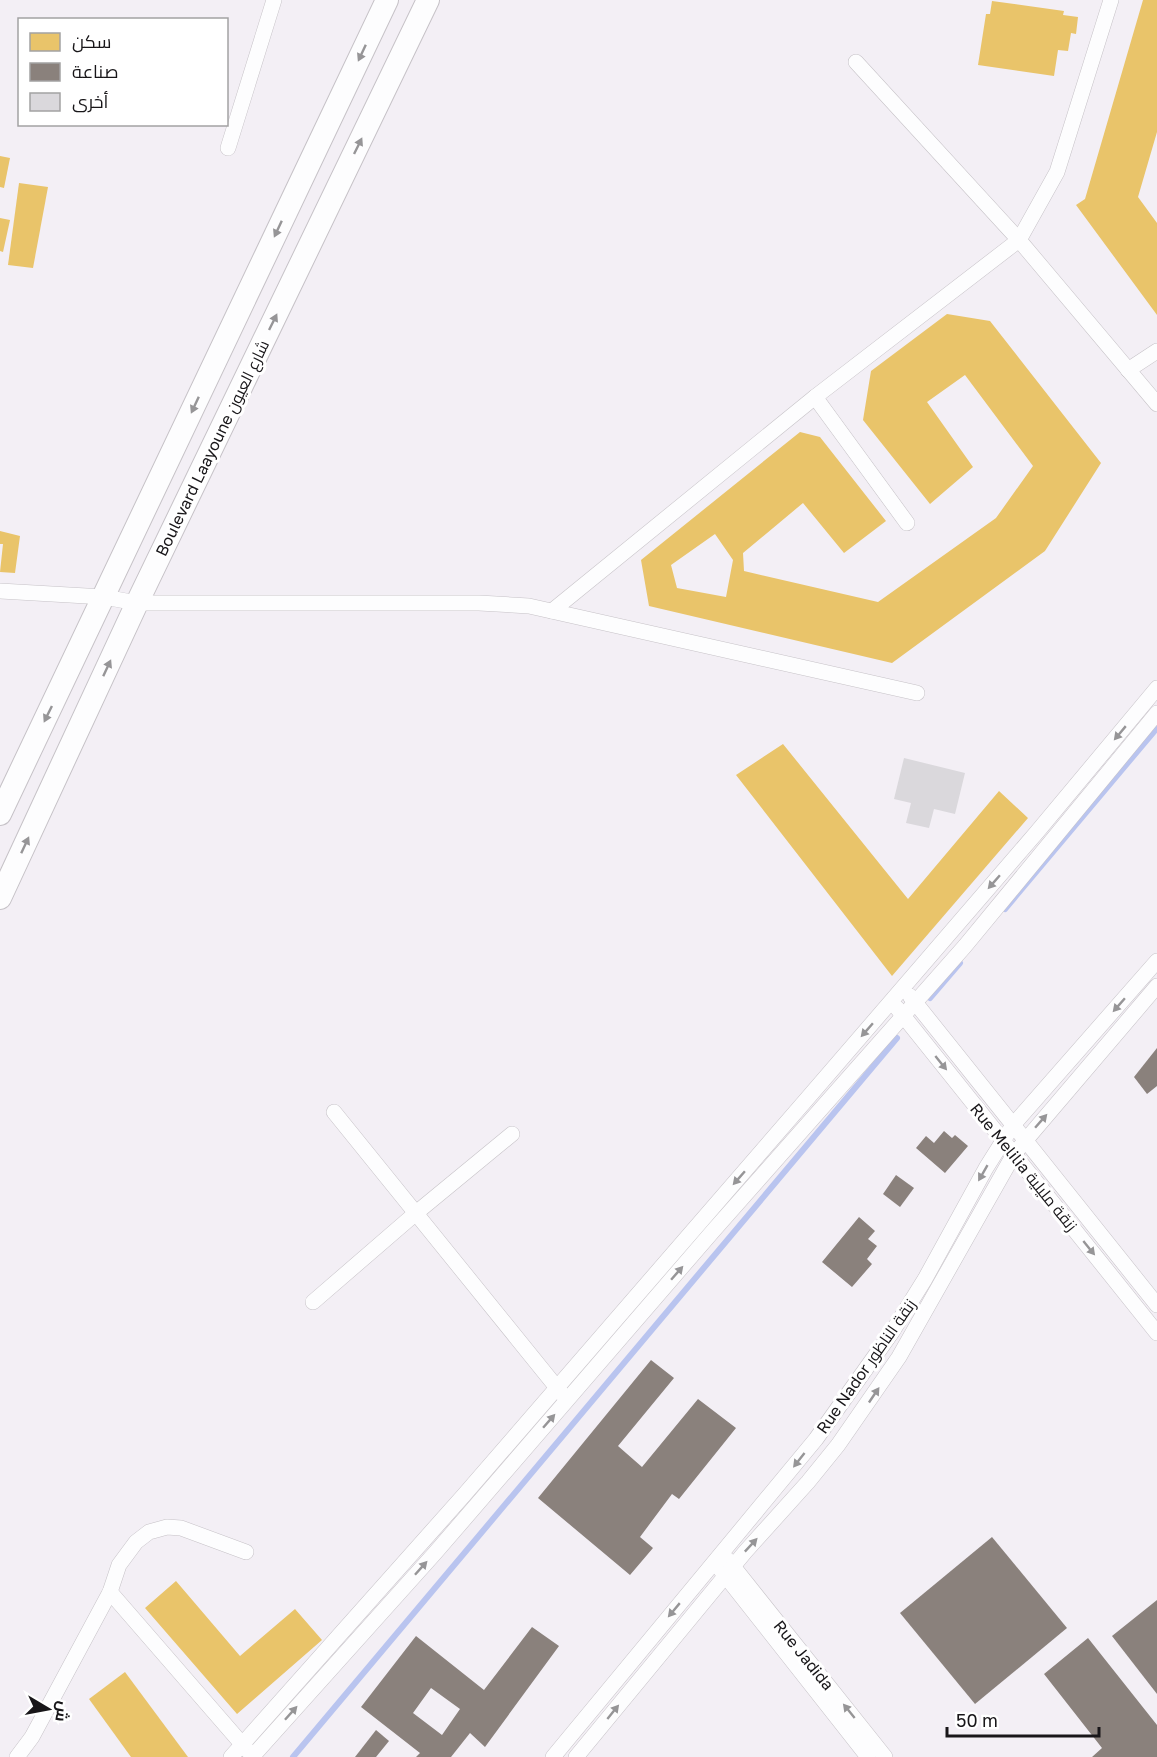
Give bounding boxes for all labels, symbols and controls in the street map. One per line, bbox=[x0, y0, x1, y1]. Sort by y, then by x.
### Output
legend bbox=[18, 18, 228, 126]
text: سكن bbox=[72, 30, 111, 53]
one-way arrow bbox=[357, 44, 366, 61]
text: صناعة bbox=[72, 60, 118, 82]
text: أخرى bbox=[72, 90, 109, 113]
one-way arrow bbox=[353, 138, 362, 155]
one-way arrow bbox=[274, 221, 283, 238]
one-way arrow bbox=[268, 314, 278, 331]
street label: Boulevard Laayoune شارع العيون bbox=[151, 337, 275, 560]
one-way arrow bbox=[190, 397, 199, 414]
one-way arrow bbox=[103, 660, 112, 677]
one-way arrow bbox=[43, 706, 52, 723]
one-way arrow bbox=[1113, 725, 1126, 741]
one-way arrow bbox=[21, 837, 30, 854]
one-way arrow bbox=[988, 874, 1001, 889]
one-way arrow bbox=[1112, 998, 1126, 1013]
one-way arrow bbox=[861, 1022, 874, 1037]
one-way arrow bbox=[935, 1055, 948, 1071]
street label: Rue Melilia زنقة مليلية bbox=[966, 1099, 1082, 1235]
one-way arrow bbox=[1034, 1114, 1047, 1129]
one-way arrow bbox=[978, 1165, 989, 1181]
one-way arrow bbox=[732, 1170, 746, 1185]
one-way arrow bbox=[1083, 1240, 1096, 1256]
one-way arrow bbox=[670, 1266, 683, 1281]
street label: Rue Nador زنقة الناظور bbox=[812, 1295, 920, 1437]
one-way arrow bbox=[868, 1387, 880, 1403]
one-way arrow bbox=[542, 1413, 556, 1428]
one-way arrow bbox=[792, 1452, 805, 1468]
one-way arrow bbox=[743, 1539, 757, 1553]
one-way arrow bbox=[414, 1561, 427, 1576]
one-way arrow bbox=[668, 1602, 681, 1618]
street label: Rue Jadida bbox=[770, 1616, 838, 1694]
north arrow bbox=[18, 1679, 78, 1739]
text: ش bbox=[51, 1700, 74, 1723]
scale bar bbox=[947, 1700, 1098, 1738]
one-way arrow bbox=[843, 1704, 855, 1719]
one-way arrow bbox=[606, 1705, 619, 1720]
one-way arrow bbox=[284, 1706, 298, 1721]
text: 50 m bbox=[956, 1709, 998, 1731]

